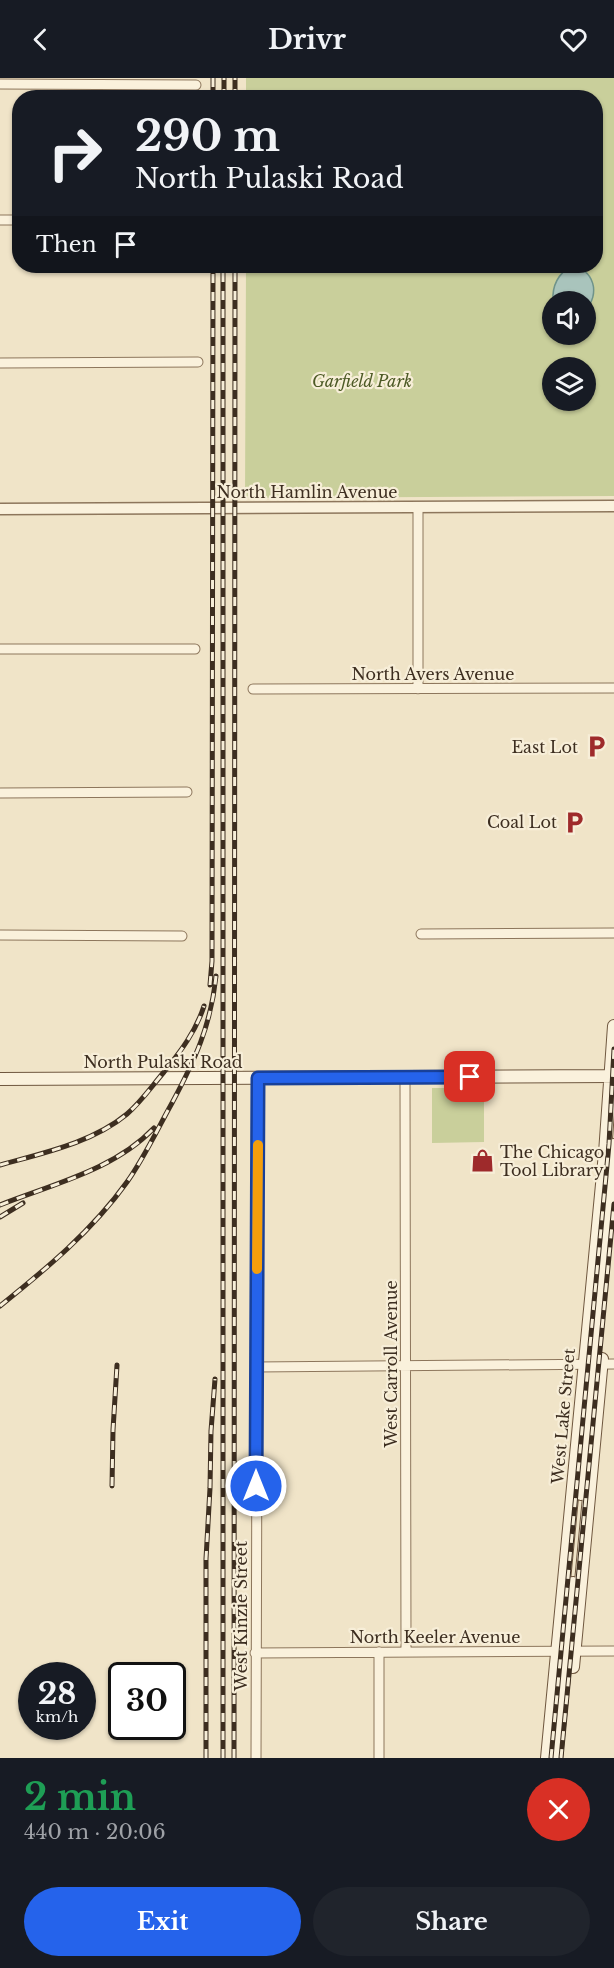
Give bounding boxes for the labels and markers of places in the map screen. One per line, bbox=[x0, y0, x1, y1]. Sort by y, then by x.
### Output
parking icon: East Lot bbox=[583, 734, 609, 760]
place label: East Lot bbox=[511, 737, 578, 757]
parking icon: Coal Lot bbox=[562, 809, 588, 835]
place label: Coal Lot bbox=[487, 812, 557, 832]
pin bbox=[444, 1051, 495, 1102]
place label: The Chicago Tool Library bbox=[500, 1142, 604, 1180]
shop icon: The Chicago Tool Library bbox=[469, 1148, 495, 1174]

